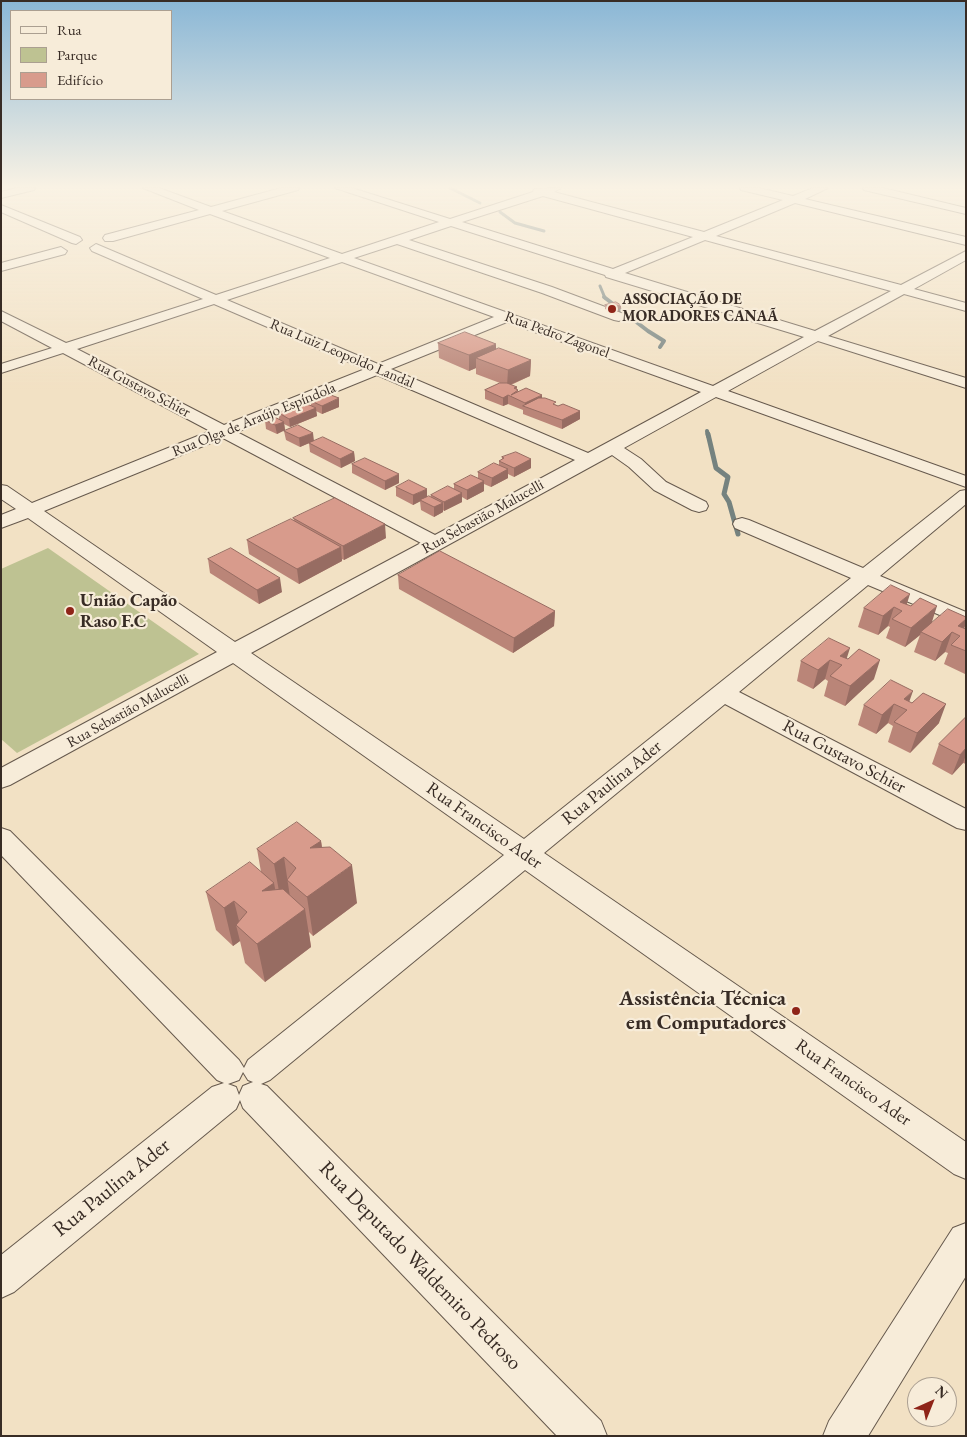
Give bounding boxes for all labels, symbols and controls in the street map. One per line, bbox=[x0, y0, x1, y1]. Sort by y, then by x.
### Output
legend bbox=[10, 10, 172, 100]
text: Rua bbox=[57, 20, 82, 39]
text: Parque bbox=[57, 45, 97, 64]
text: Edifício bbox=[57, 70, 103, 89]
place label: ASSOCIAÇÃO DE MORADORES CANAÃ bbox=[622, 291, 778, 326]
marker: ASSOCIAÇÃO DE MORADORES CANAÃ bbox=[606, 303, 618, 315]
street label: Rua Pedro Zagonel bbox=[502, 308, 612, 362]
street label: Rua Luiz Leopoldo Landal bbox=[267, 315, 417, 393]
street label: Rua Gustavo Schier bbox=[85, 352, 193, 422]
street label: Rua Olga de Araújo Espíndola bbox=[170, 379, 338, 461]
street label: Rua Sebastião Malucelli bbox=[419, 476, 547, 558]
place label: União Capão Raso F.C bbox=[80, 590, 177, 632]
marker: União Capão Raso F.C bbox=[64, 605, 76, 617]
street label: Rua Sebastião Malucelli bbox=[64, 670, 192, 752]
street label: Rua Gustavo Schier bbox=[779, 715, 909, 799]
street label: Rua Paulina Ader bbox=[558, 736, 666, 830]
street label: Rua Francisco Ader bbox=[422, 778, 546, 874]
place label: Assistência Técnica em Computadores bbox=[619, 986, 786, 1036]
marker: Assistência Técnica em Computadores bbox=[790, 1005, 802, 1017]
street label: Rua Francisco Ader bbox=[791, 1035, 915, 1131]
street label: Rua Paulina Ader bbox=[49, 1133, 175, 1243]
street label: Rua Deputado Waldemiro Pedroso bbox=[313, 1156, 527, 1376]
north arrow bbox=[907, 1377, 957, 1427]
text: N bbox=[931, 1382, 952, 1402]

